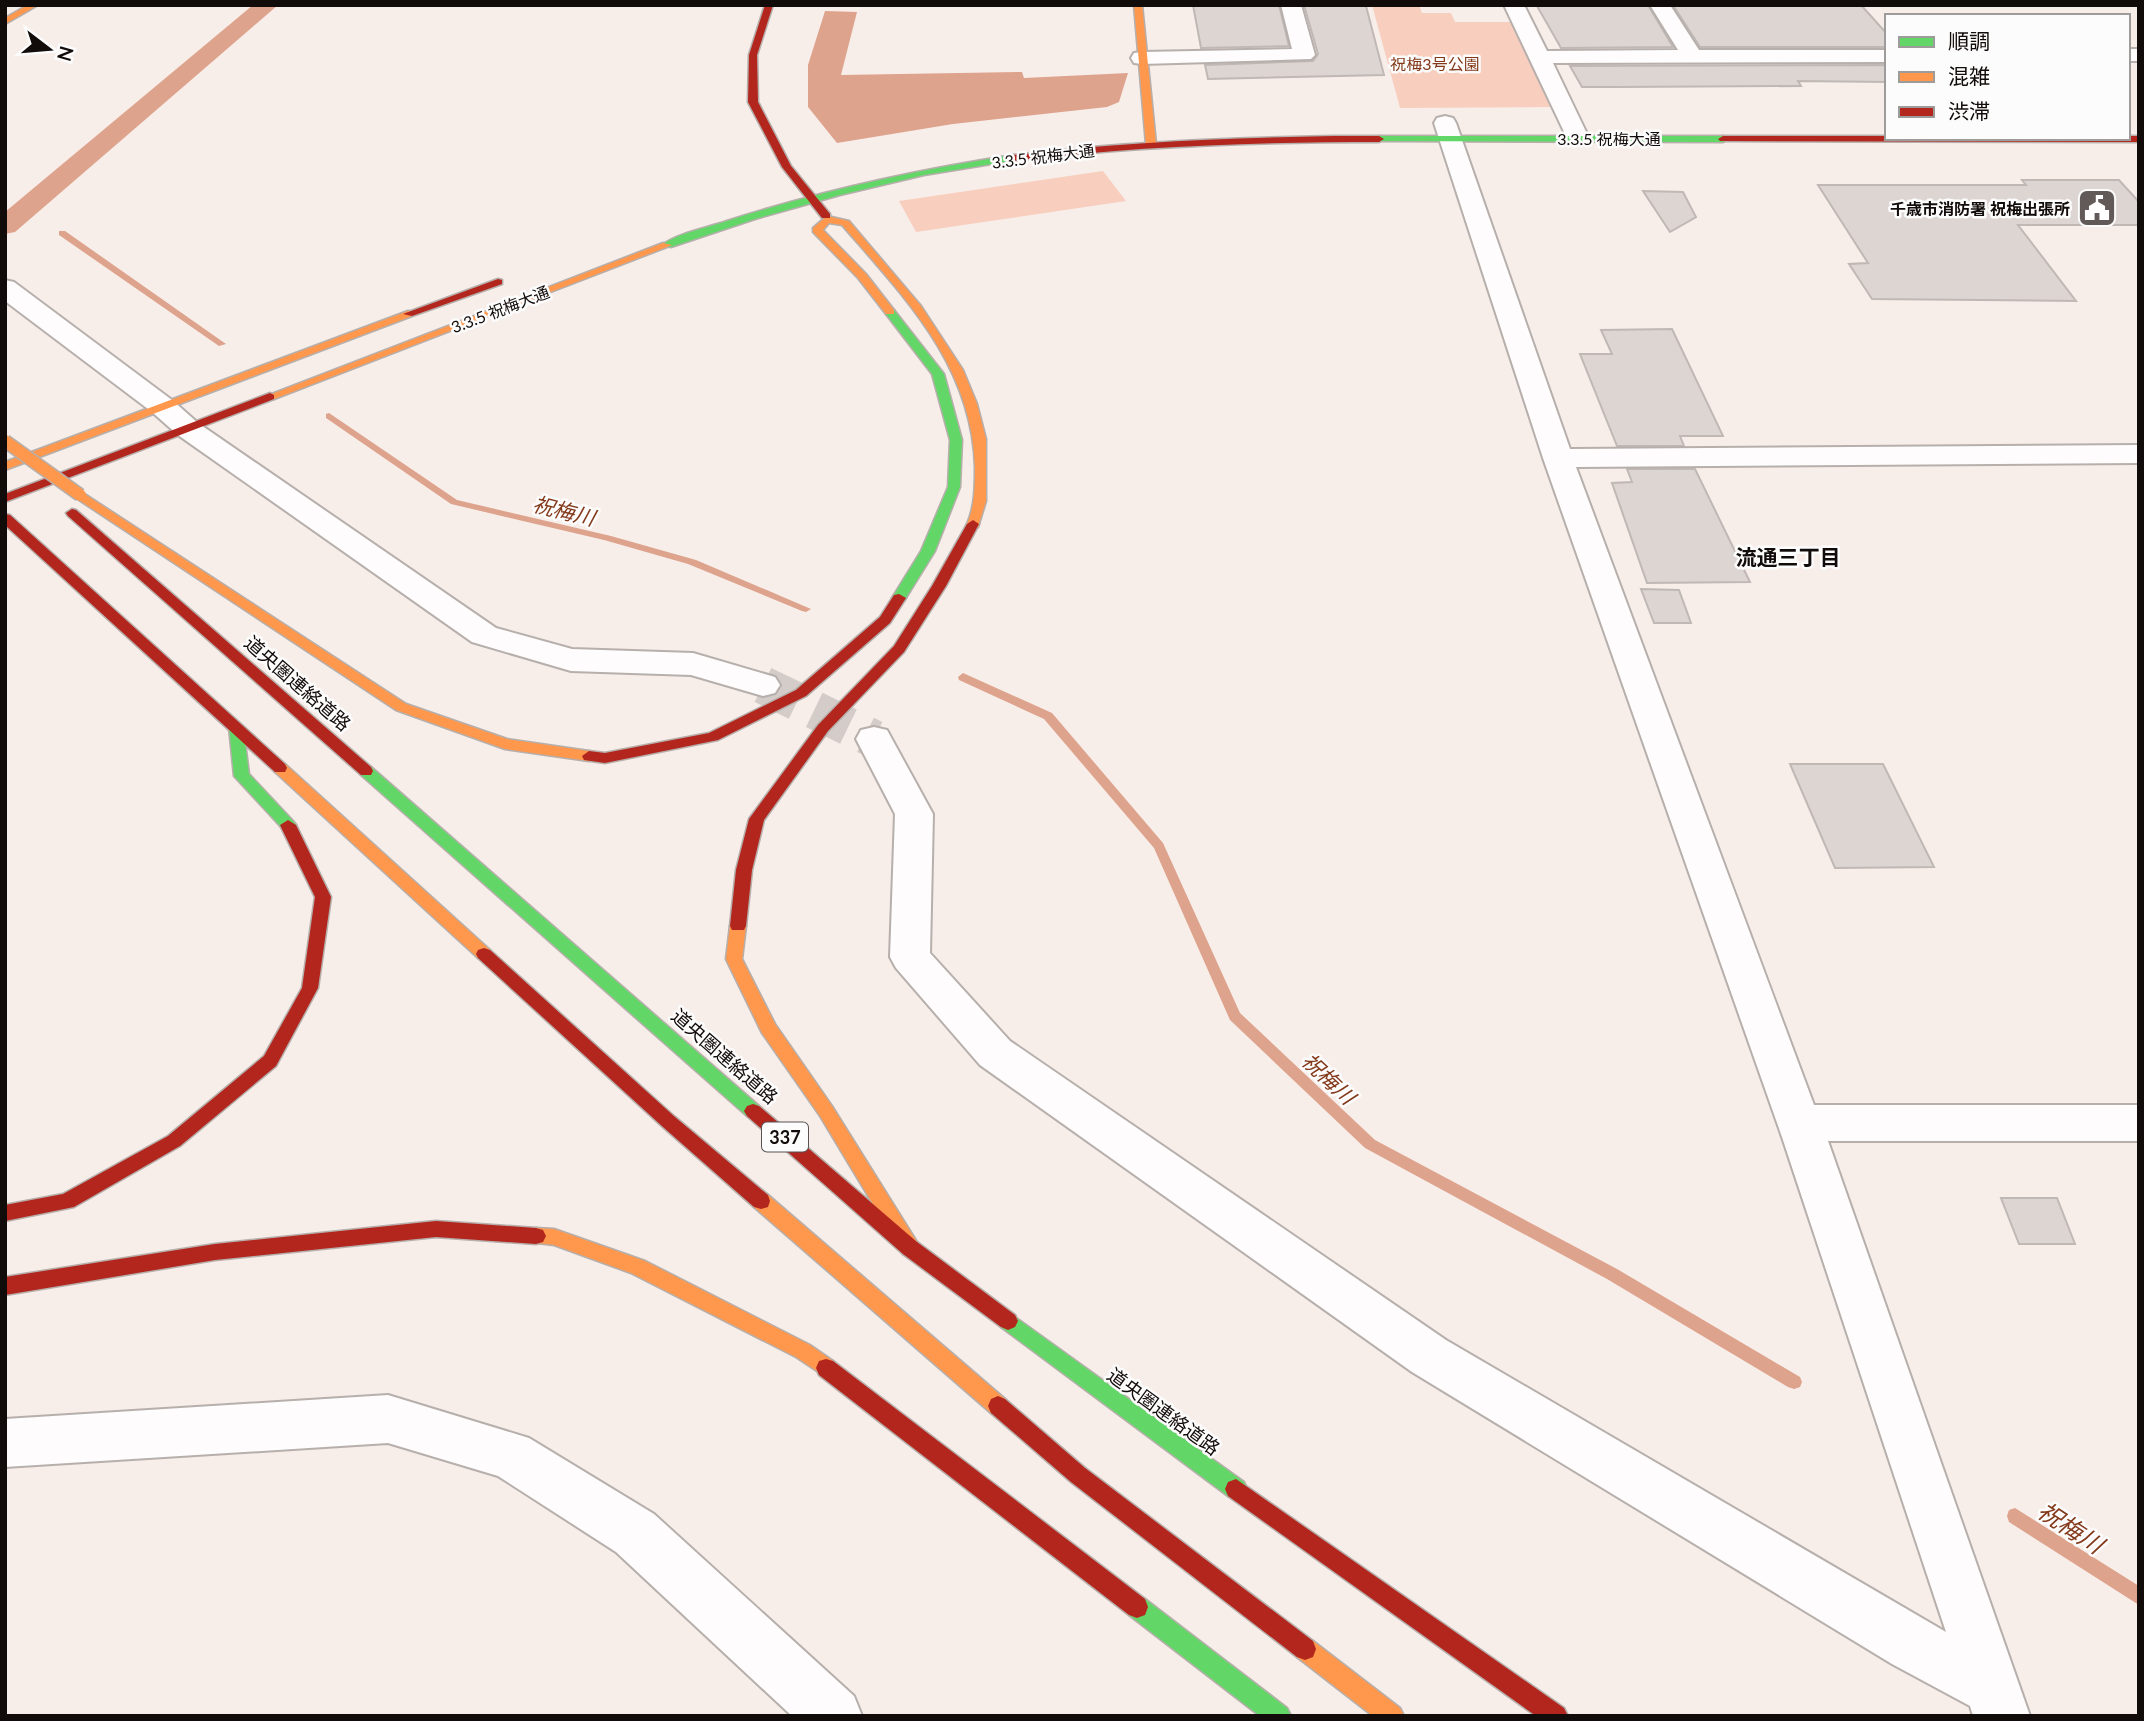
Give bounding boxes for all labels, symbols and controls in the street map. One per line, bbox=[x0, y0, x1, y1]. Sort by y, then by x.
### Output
north arrow bbox=[14, 14, 84, 84]
legend bbox=[1885, 14, 2130, 140]
text: 順調 bbox=[1948, 28, 1990, 53]
text: N bbox=[53, 44, 79, 64]
park label: 祝梅3号公園 bbox=[1390, 54, 1480, 73]
text: 混雑 bbox=[1948, 63, 1990, 88]
text: 渋滞 bbox=[1948, 98, 1990, 123]
street label: 3.3.5 祝梅大通 bbox=[1557, 129, 1661, 148]
street label: 3.3.5 祝梅大通 bbox=[990, 140, 1096, 172]
public building icon: 千歳市消防署 祝梅出張所 bbox=[2076, 187, 2118, 229]
place label: 千歳市消防署 祝梅出張所 bbox=[1890, 199, 2070, 218]
street label: 3.3.5 祝梅大通 bbox=[448, 282, 552, 336]
water label: 祝梅川 bbox=[530, 490, 600, 530]
district label: 流通三丁目 bbox=[1736, 544, 1841, 569]
street label: 道央圏連絡道路 bbox=[240, 631, 356, 735]
street label: 道央圏連絡道路 bbox=[667, 1004, 783, 1108]
water label: 祝梅川 bbox=[1297, 1047, 1362, 1110]
road number: 337 bbox=[762, 1122, 808, 1152]
street label: 道央圏連絡道路 bbox=[1103, 1363, 1225, 1459]
water label: 祝梅川 bbox=[2033, 1495, 2112, 1560]

